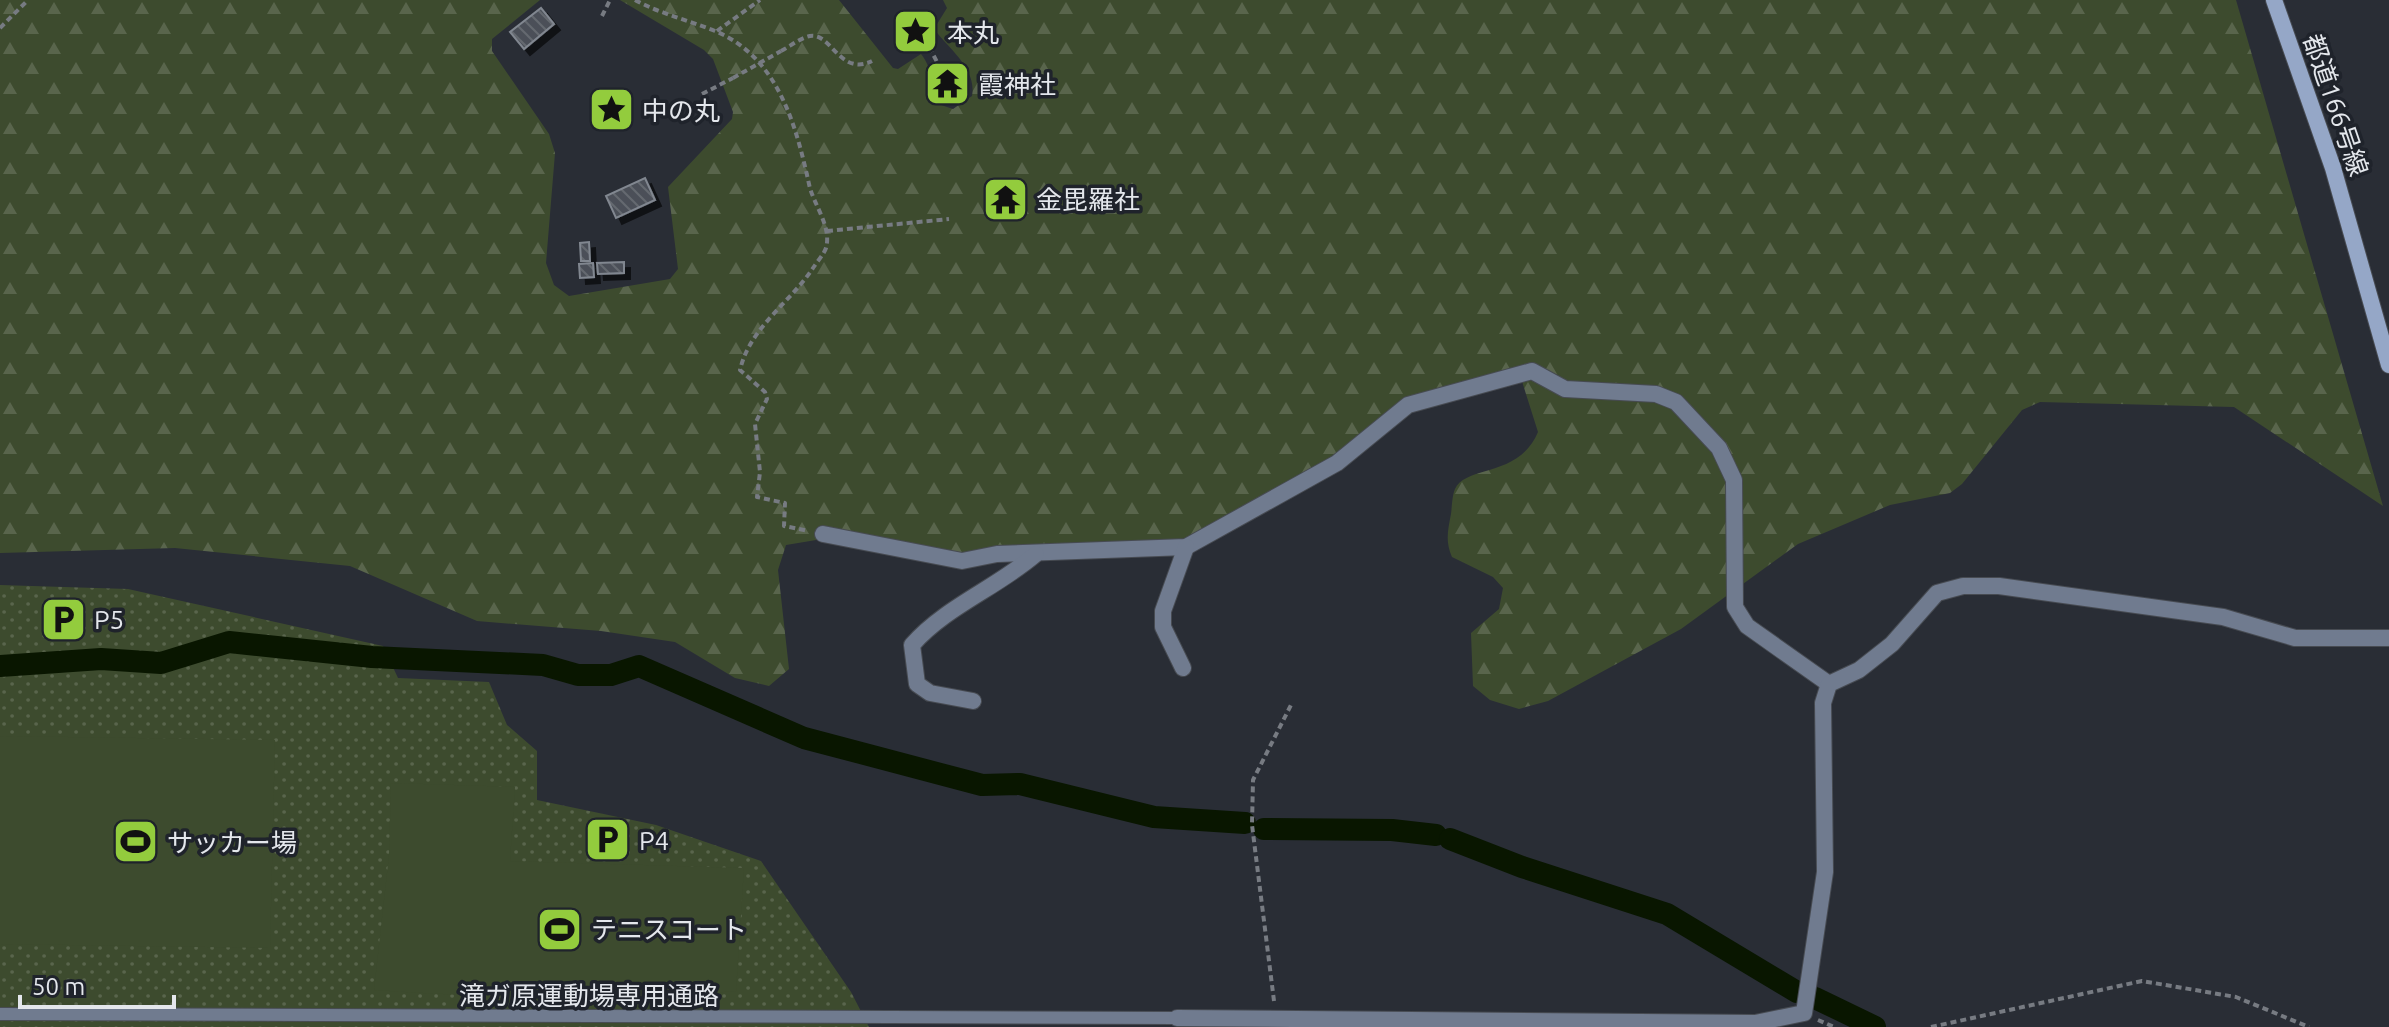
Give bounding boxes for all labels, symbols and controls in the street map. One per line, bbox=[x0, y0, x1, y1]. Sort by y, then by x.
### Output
place icon: 本丸 bbox=[892, 8, 940, 56]
place label: 本丸 bbox=[947, 18, 999, 47]
street label: 都道166号線 bbox=[2298, 30, 2374, 180]
temple icon: 霞神社 bbox=[923, 60, 971, 108]
place label: 霞神社 bbox=[978, 70, 1056, 99]
place icon: 中の丸 bbox=[587, 86, 635, 134]
place label: 中の丸 bbox=[642, 96, 720, 125]
temple icon: 金毘羅社 bbox=[981, 175, 1029, 223]
place label: 金毘羅社 bbox=[1036, 185, 1140, 214]
parking icon: P5 bbox=[39, 595, 87, 643]
place label: P5 bbox=[94, 605, 124, 634]
parking icon: P4 bbox=[584, 816, 632, 864]
sports icon: サッカー場 bbox=[112, 818, 160, 866]
place label: P4 bbox=[639, 826, 669, 855]
place label: サッカー場 bbox=[167, 828, 297, 857]
sports icon: テニスコート bbox=[536, 905, 584, 953]
place label: テニスコート bbox=[591, 915, 747, 944]
scale bar bbox=[20, 959, 174, 1009]
text: 50 m bbox=[32, 973, 85, 1000]
street label: 滝ガ原運動場専用通路 bbox=[459, 981, 719, 1010]

